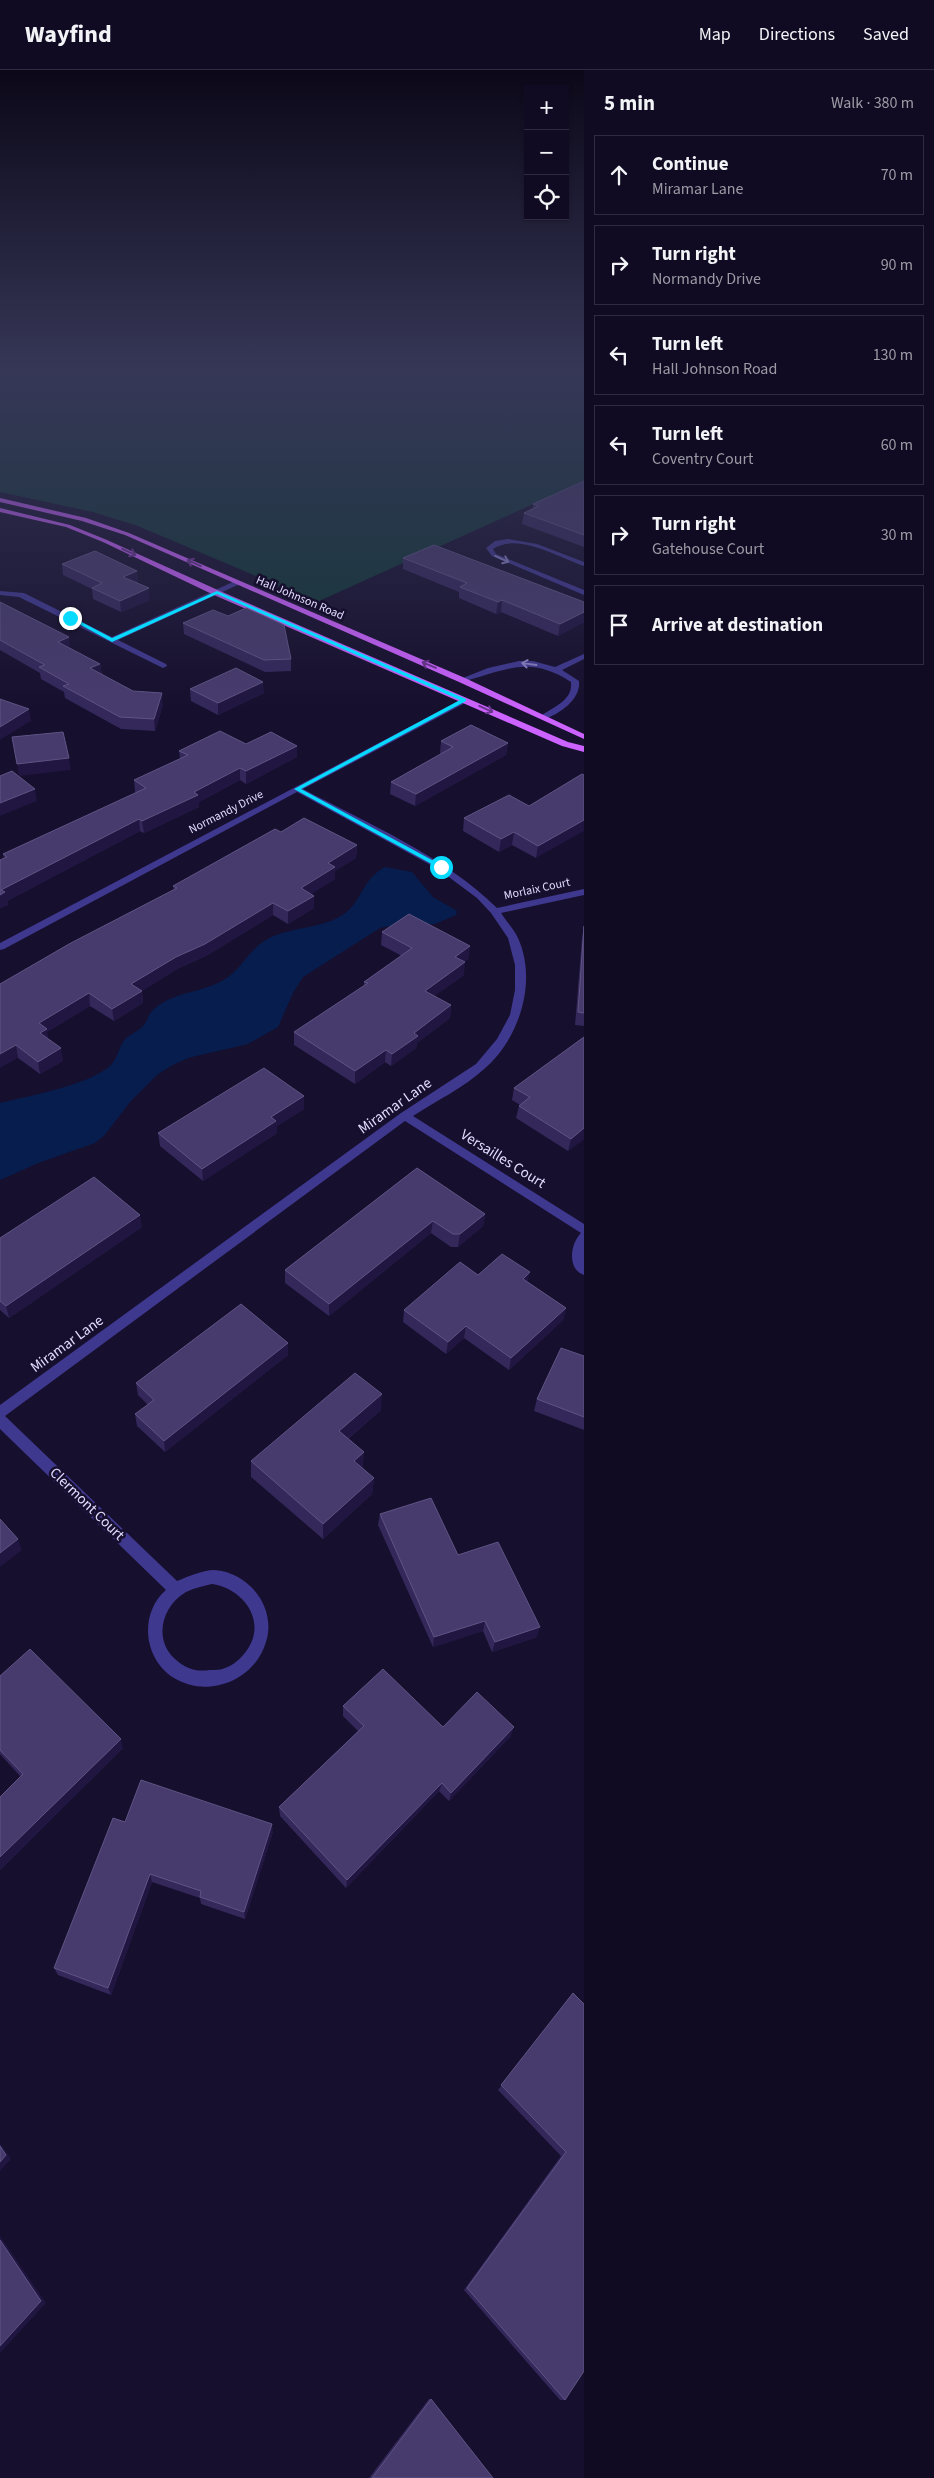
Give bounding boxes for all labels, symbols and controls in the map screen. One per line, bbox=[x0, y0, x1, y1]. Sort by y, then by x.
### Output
text: Wayfind bbox=[25, 17, 112, 52]
text: Map bbox=[699, 22, 731, 47]
text: Directions bbox=[759, 22, 835, 47]
text: Saved bbox=[863, 22, 909, 47]
map controls bbox=[524, 85, 569, 220]
button: + bbox=[524, 85, 569, 130]
text: 5 min bbox=[604, 88, 655, 118]
text: Walk · 380 m bbox=[831, 92, 914, 114]
button: − bbox=[524, 130, 569, 175]
text: Continue bbox=[652, 151, 729, 178]
icon: ahead bbox=[605, 161, 633, 189]
text: 70 m bbox=[881, 164, 913, 186]
button: locate bbox=[524, 175, 569, 220]
text: Miramar Lane bbox=[652, 178, 743, 200]
text: Turn right bbox=[652, 241, 736, 268]
icon: right bbox=[605, 251, 633, 279]
text: 90 m bbox=[881, 254, 913, 276]
text: Normandy Drive bbox=[652, 268, 761, 290]
text: Turn left bbox=[652, 331, 723, 358]
icon: left bbox=[605, 341, 633, 369]
text: 130 m bbox=[873, 344, 913, 366]
text: Hall Johnson Road bbox=[652, 358, 777, 380]
text: Turn left bbox=[652, 421, 723, 448]
icon: left bbox=[605, 431, 633, 459]
text: 60 m bbox=[881, 434, 913, 456]
text: Coventry Court bbox=[652, 448, 753, 470]
text: Turn right bbox=[652, 511, 736, 538]
icon: right bbox=[605, 521, 633, 549]
text: 30 m bbox=[881, 524, 913, 546]
text: Gatehouse Court bbox=[652, 538, 764, 560]
one-way arrow bbox=[121, 548, 136, 557]
one-way arrow bbox=[494, 554, 509, 564]
one-way arrow bbox=[187, 558, 202, 568]
street label: Hall Johnson Road bbox=[253, 572, 347, 624]
route end bbox=[59, 607, 82, 630]
icon: arrive bbox=[605, 611, 633, 639]
text: Arrive at destination bbox=[652, 612, 823, 639]
one-way arrow bbox=[521, 659, 537, 669]
one-way arrow bbox=[422, 660, 437, 670]
one-way arrow bbox=[478, 705, 493, 715]
street label: Normandy Drive bbox=[186, 786, 266, 838]
route start bbox=[430, 856, 453, 879]
street label: Morlaix Court bbox=[502, 874, 572, 904]
street label: Miramar Lane bbox=[354, 1073, 436, 1139]
street label: Versailles Court bbox=[456, 1124, 550, 1194]
street label: Miramar Lane bbox=[26, 1310, 108, 1378]
street label: Clermont Court bbox=[45, 1463, 129, 1545]

